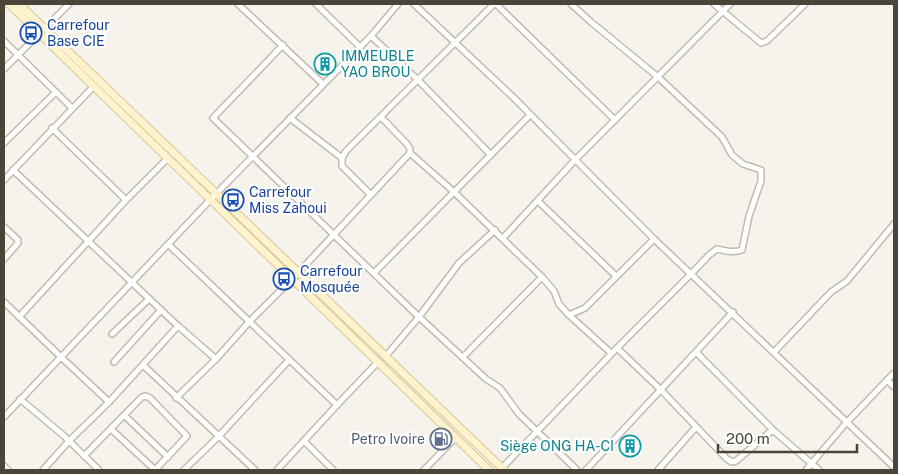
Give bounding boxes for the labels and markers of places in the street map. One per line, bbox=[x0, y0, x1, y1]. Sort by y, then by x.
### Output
place label: Carrefour Base CIE bbox=[47, 17, 110, 49]
bus stop icon: Carrefour Base CIE bbox=[19, 21, 43, 45]
place label: IMMEUBLE YAO BROU bbox=[341, 48, 415, 80]
building icon: IMMEUBLE YAO BROU bbox=[313, 52, 337, 76]
place label: Carrefour Miss Zahoui bbox=[249, 184, 327, 216]
bus stop icon: Carrefour Miss Zahoui bbox=[221, 188, 245, 212]
place label: Carrefour Mosquée bbox=[300, 263, 363, 295]
bus stop icon: Carrefour Mosquée bbox=[272, 267, 296, 291]
fuel station icon: Petro Ivoire bbox=[429, 427, 453, 451]
place label: Petro Ivoire bbox=[351, 431, 425, 447]
building icon: Siège ONG HA-CI bbox=[618, 434, 642, 458]
place label: Siège ONG HA-CI bbox=[500, 438, 614, 454]

